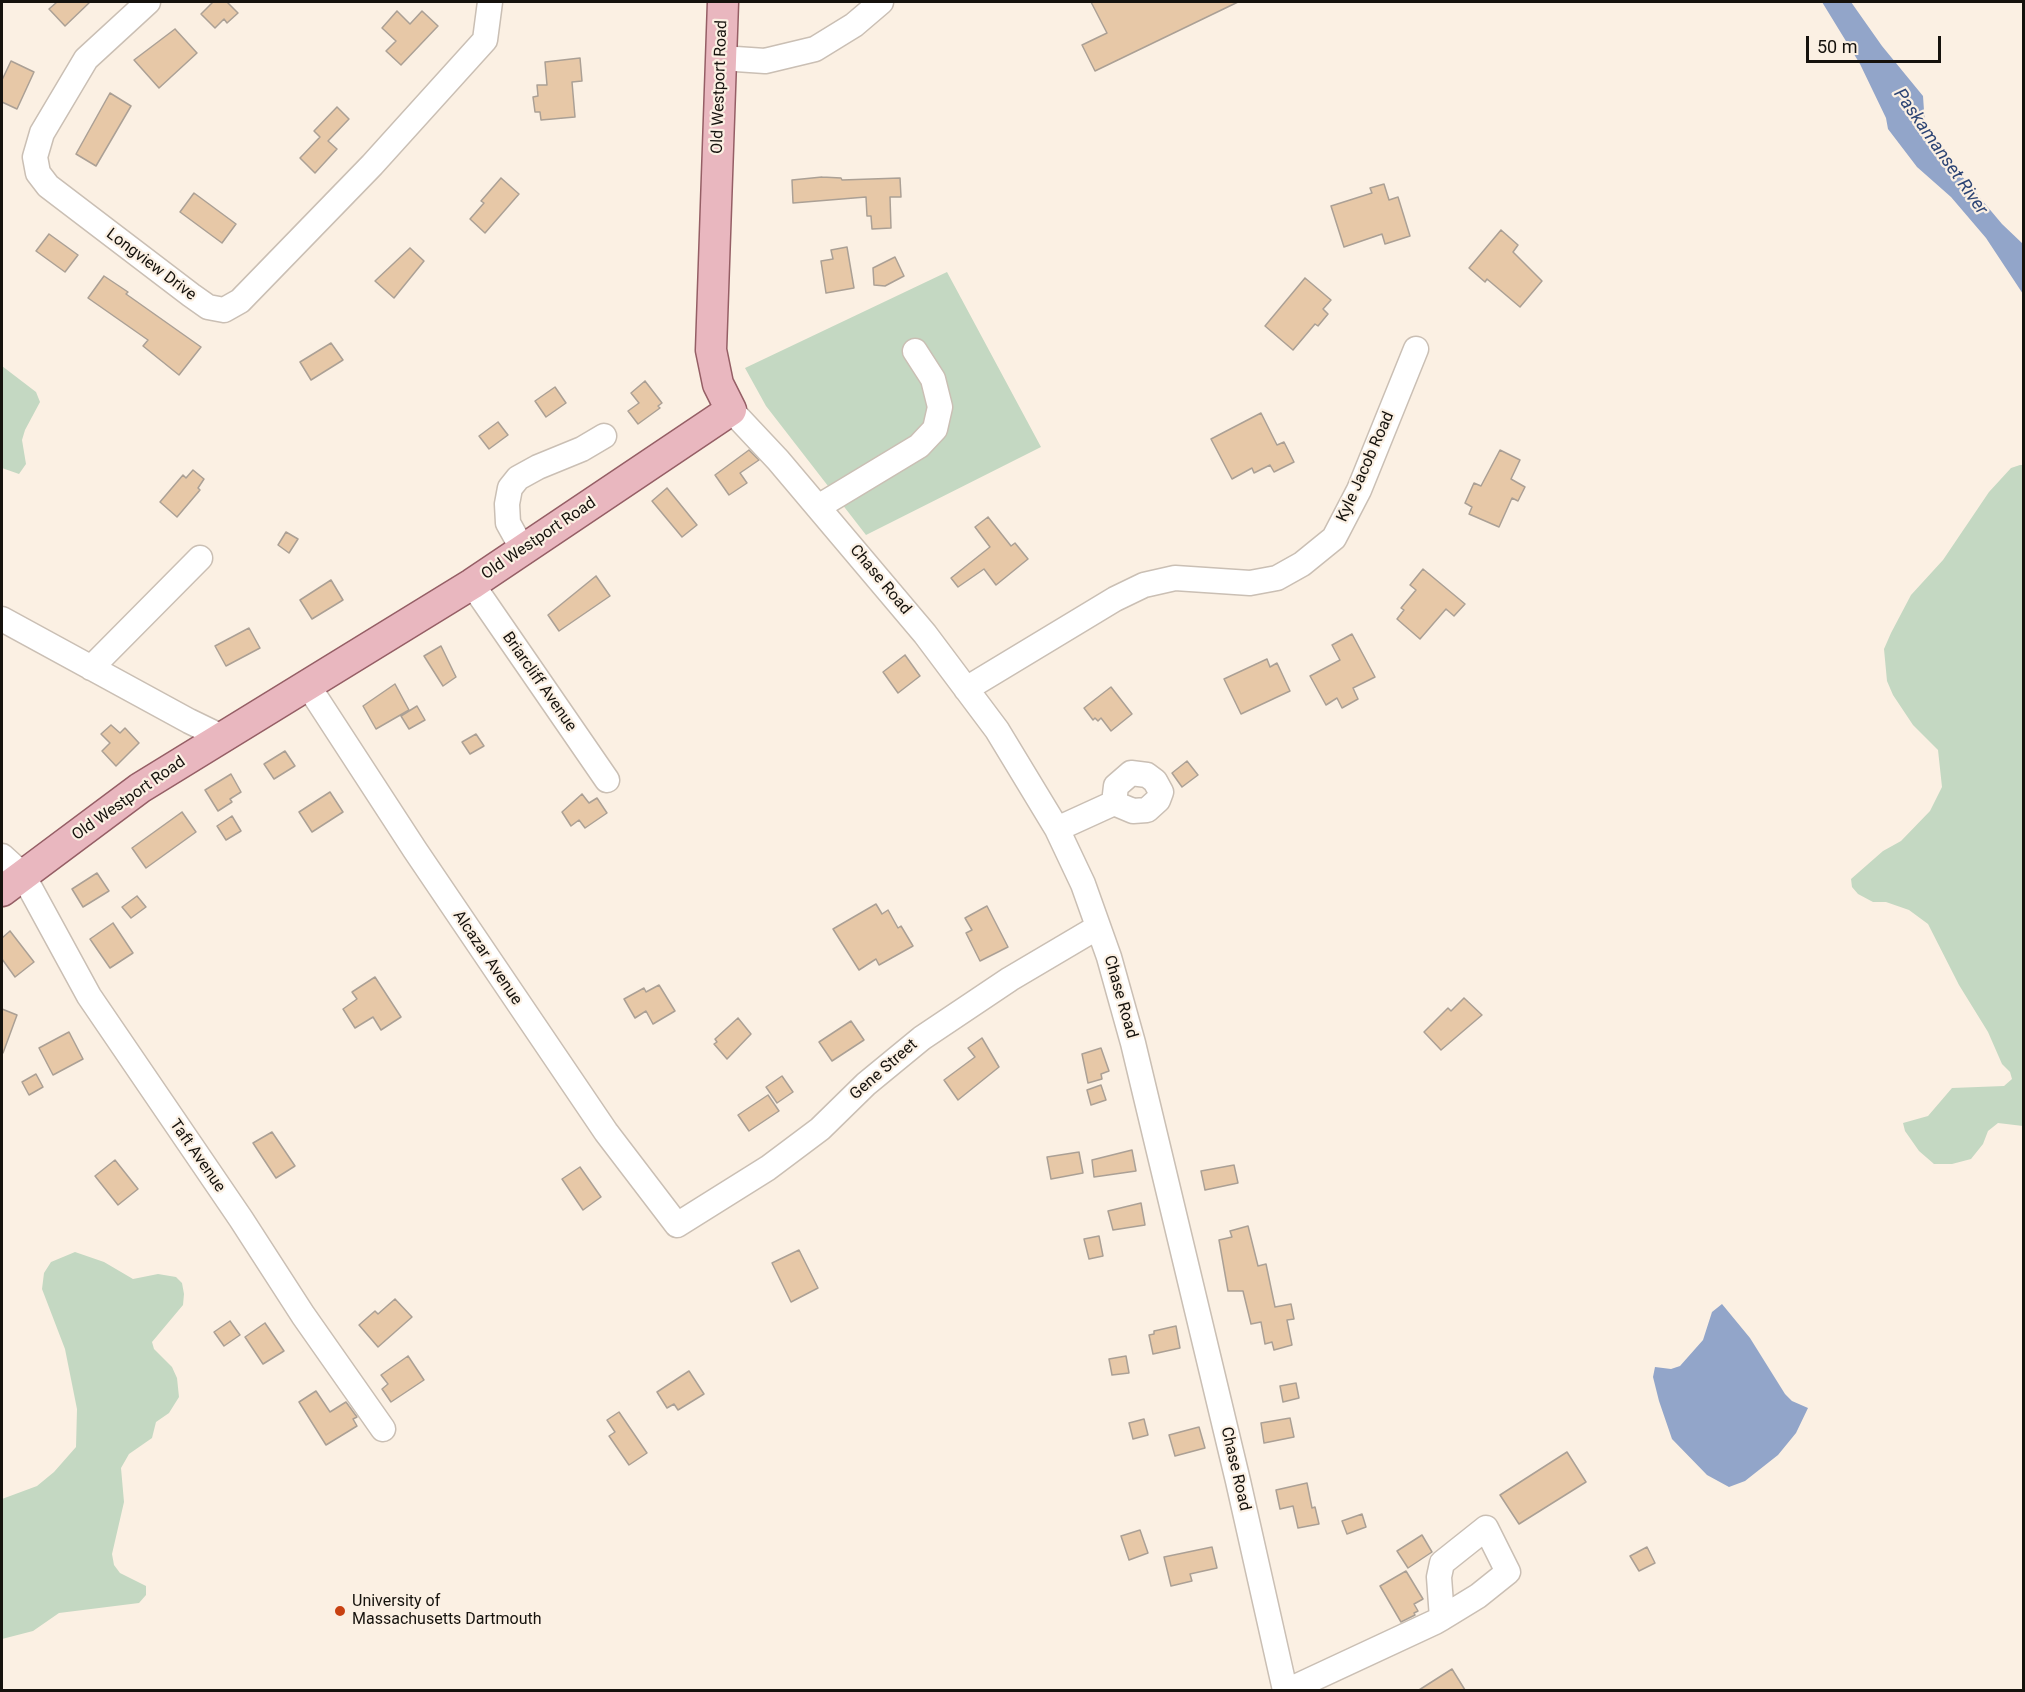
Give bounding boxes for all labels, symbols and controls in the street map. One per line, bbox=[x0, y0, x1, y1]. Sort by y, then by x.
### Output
street label: Old Westport Road bbox=[708, 20, 732, 154]
scale bar bbox=[1809, 24, 1944, 62]
text: 50 m bbox=[1817, 36, 1857, 57]
water label: Paskamanset River bbox=[1888, 85, 1992, 219]
street label: Longview Drive bbox=[102, 225, 200, 305]
street label: Kyle Jacob Road bbox=[1333, 409, 1399, 525]
street label: Old Westport Road bbox=[478, 494, 600, 584]
street label: Chase Road bbox=[845, 541, 915, 619]
street label: Briarcliff Avenue bbox=[498, 629, 580, 735]
street label: Old Westport Road bbox=[69, 753, 189, 845]
street label: Alcazar Avenue bbox=[448, 907, 526, 1009]
street label: Chase Road bbox=[1099, 953, 1141, 1041]
street label: Gene Street bbox=[846, 1036, 922, 1104]
street label: Taft Avenue bbox=[165, 1116, 229, 1196]
street label: Chase Road bbox=[1216, 1425, 1254, 1513]
place label: University of Massachusetts Dartmouth bbox=[352, 1592, 542, 1630]
marker: University of Massachusetts Dartmouth bbox=[333, 1604, 347, 1618]

